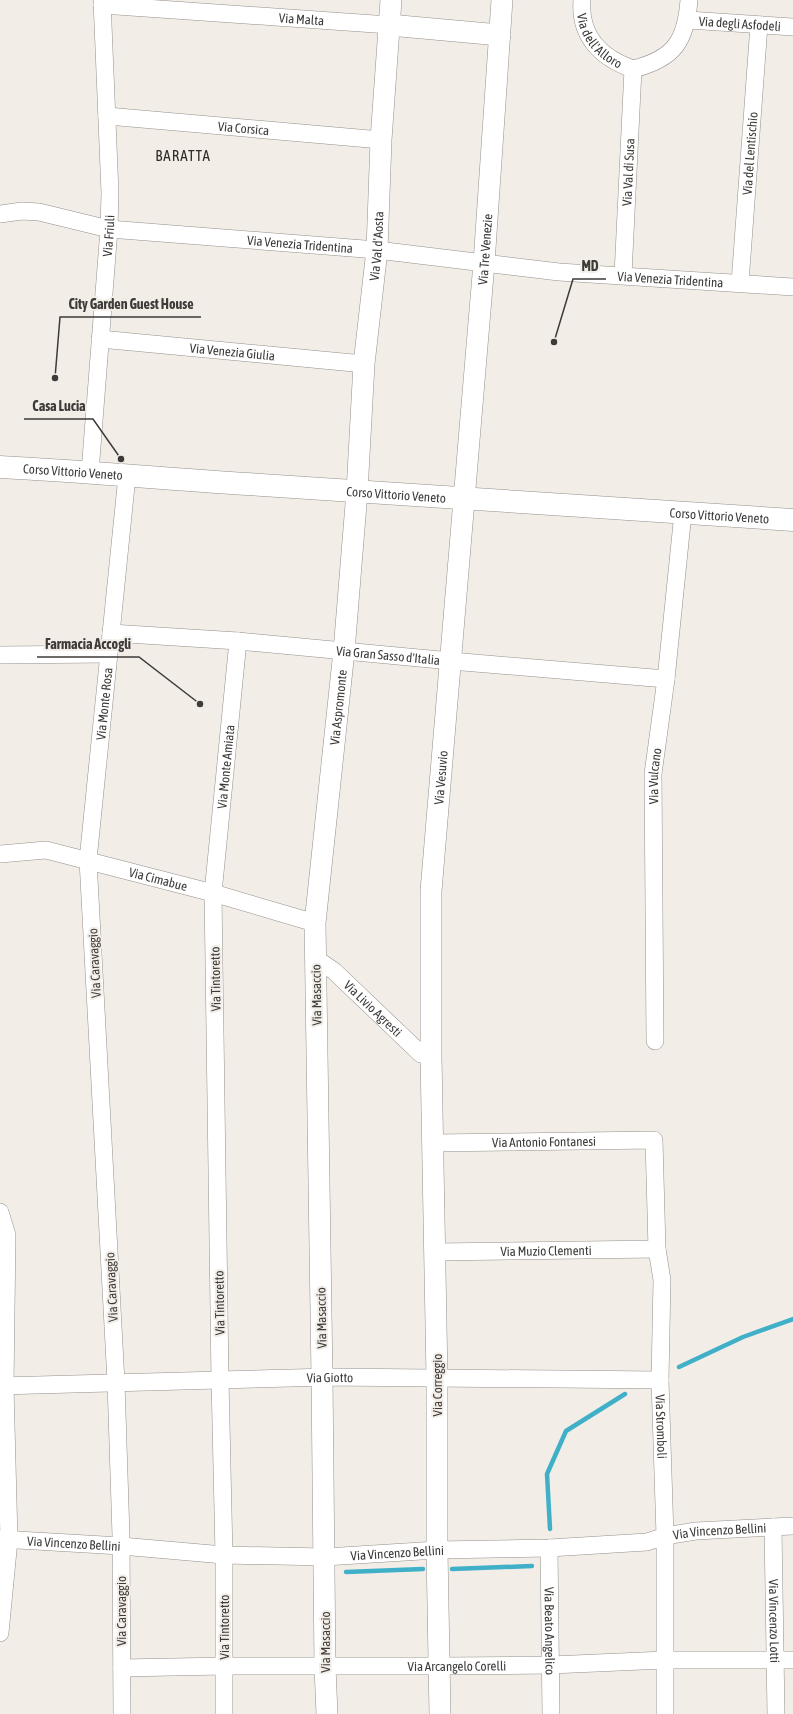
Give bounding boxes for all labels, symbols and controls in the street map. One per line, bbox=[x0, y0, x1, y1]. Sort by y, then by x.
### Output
street label: Via Malta bbox=[278, 10, 325, 28]
street label: Via dell'Alloro bbox=[574, 12, 624, 71]
street label: Via degli Asfodeli bbox=[698, 14, 781, 34]
street label: Via del Lentischio bbox=[740, 111, 761, 196]
street label: Via Corsica bbox=[217, 119, 270, 138]
street label: Via Val di Susa bbox=[619, 138, 638, 206]
district label: BARATTA bbox=[155, 147, 211, 164]
street label: Via Val d'Aosta bbox=[367, 211, 386, 282]
street label: Via Tre Venezie bbox=[475, 213, 495, 286]
street label: Via Friuli bbox=[100, 215, 117, 257]
street label: Via Venezia Tridentina bbox=[247, 233, 354, 256]
callout: MD bbox=[573, 253, 606, 279]
text: MD bbox=[581, 258, 599, 274]
street label: Via Venezia Tridentina bbox=[617, 269, 724, 291]
callout: City Garden Guest House bbox=[60, 291, 201, 317]
text: City Garden Guest House bbox=[68, 296, 194, 312]
street label: Via Venezia Giulia bbox=[189, 341, 276, 364]
callout: Casa Lucia bbox=[24, 393, 93, 419]
text: Casa Lucia bbox=[32, 398, 86, 414]
street label: Corso Vittorio Veneto bbox=[23, 461, 123, 483]
street label: Corso Vittorio Veneto bbox=[346, 484, 446, 506]
street label: Corso Vittorio Veneto bbox=[669, 505, 770, 527]
callout: Farmacia Accogli bbox=[37, 631, 139, 657]
text: Farmacia Accogli bbox=[45, 636, 131, 652]
street label: Via Gran Sasso d'Italia bbox=[335, 643, 441, 668]
street label: Via Monte Rosa bbox=[93, 667, 116, 741]
street label: Via Aspromonte bbox=[327, 669, 350, 746]
street label: Via Monte Amiata bbox=[214, 724, 238, 809]
street label: Via Vulcano bbox=[646, 747, 664, 804]
street label: Via Vesuvio bbox=[431, 750, 451, 805]
street label: Via Cimabue bbox=[127, 865, 189, 894]
street label: Via Caravaggio bbox=[85, 928, 104, 998]
street label: Via Tintoretto bbox=[207, 946, 224, 1012]
street label: Via Masaccio bbox=[308, 964, 325, 1026]
street label: Via Livio Agresti bbox=[341, 977, 405, 1040]
street label: Via Antonio Fontanesi bbox=[492, 1134, 596, 1150]
street label: Via Muzio Clementi bbox=[500, 1243, 592, 1259]
street label: Via Caravaggio bbox=[102, 1252, 121, 1322]
street label: Via Tintoretto bbox=[211, 1270, 228, 1336]
street label: Via Masaccio bbox=[313, 1287, 330, 1349]
street label: Via Correggio bbox=[430, 1354, 445, 1416]
street label: Via Giotto bbox=[306, 1370, 353, 1386]
street label: Via Stromboli bbox=[652, 1394, 670, 1459]
street label: Via Vincenzo Bellini bbox=[672, 1520, 767, 1543]
street label: Via Vincenzo Bellini bbox=[27, 1534, 121, 1554]
street label: Via Vincenzo Bellini bbox=[350, 1543, 444, 1563]
street label: Via Caravaggio bbox=[114, 1576, 129, 1646]
street label: Via Vincenzo Lotti bbox=[766, 1579, 782, 1663]
street label: Via Beato Angelico bbox=[541, 1587, 558, 1675]
street label: Via Tintoretto bbox=[217, 1595, 232, 1659]
street label: Via Masaccio bbox=[318, 1611, 333, 1673]
street label: Via Arcangelo Corelli bbox=[408, 1658, 506, 1674]

